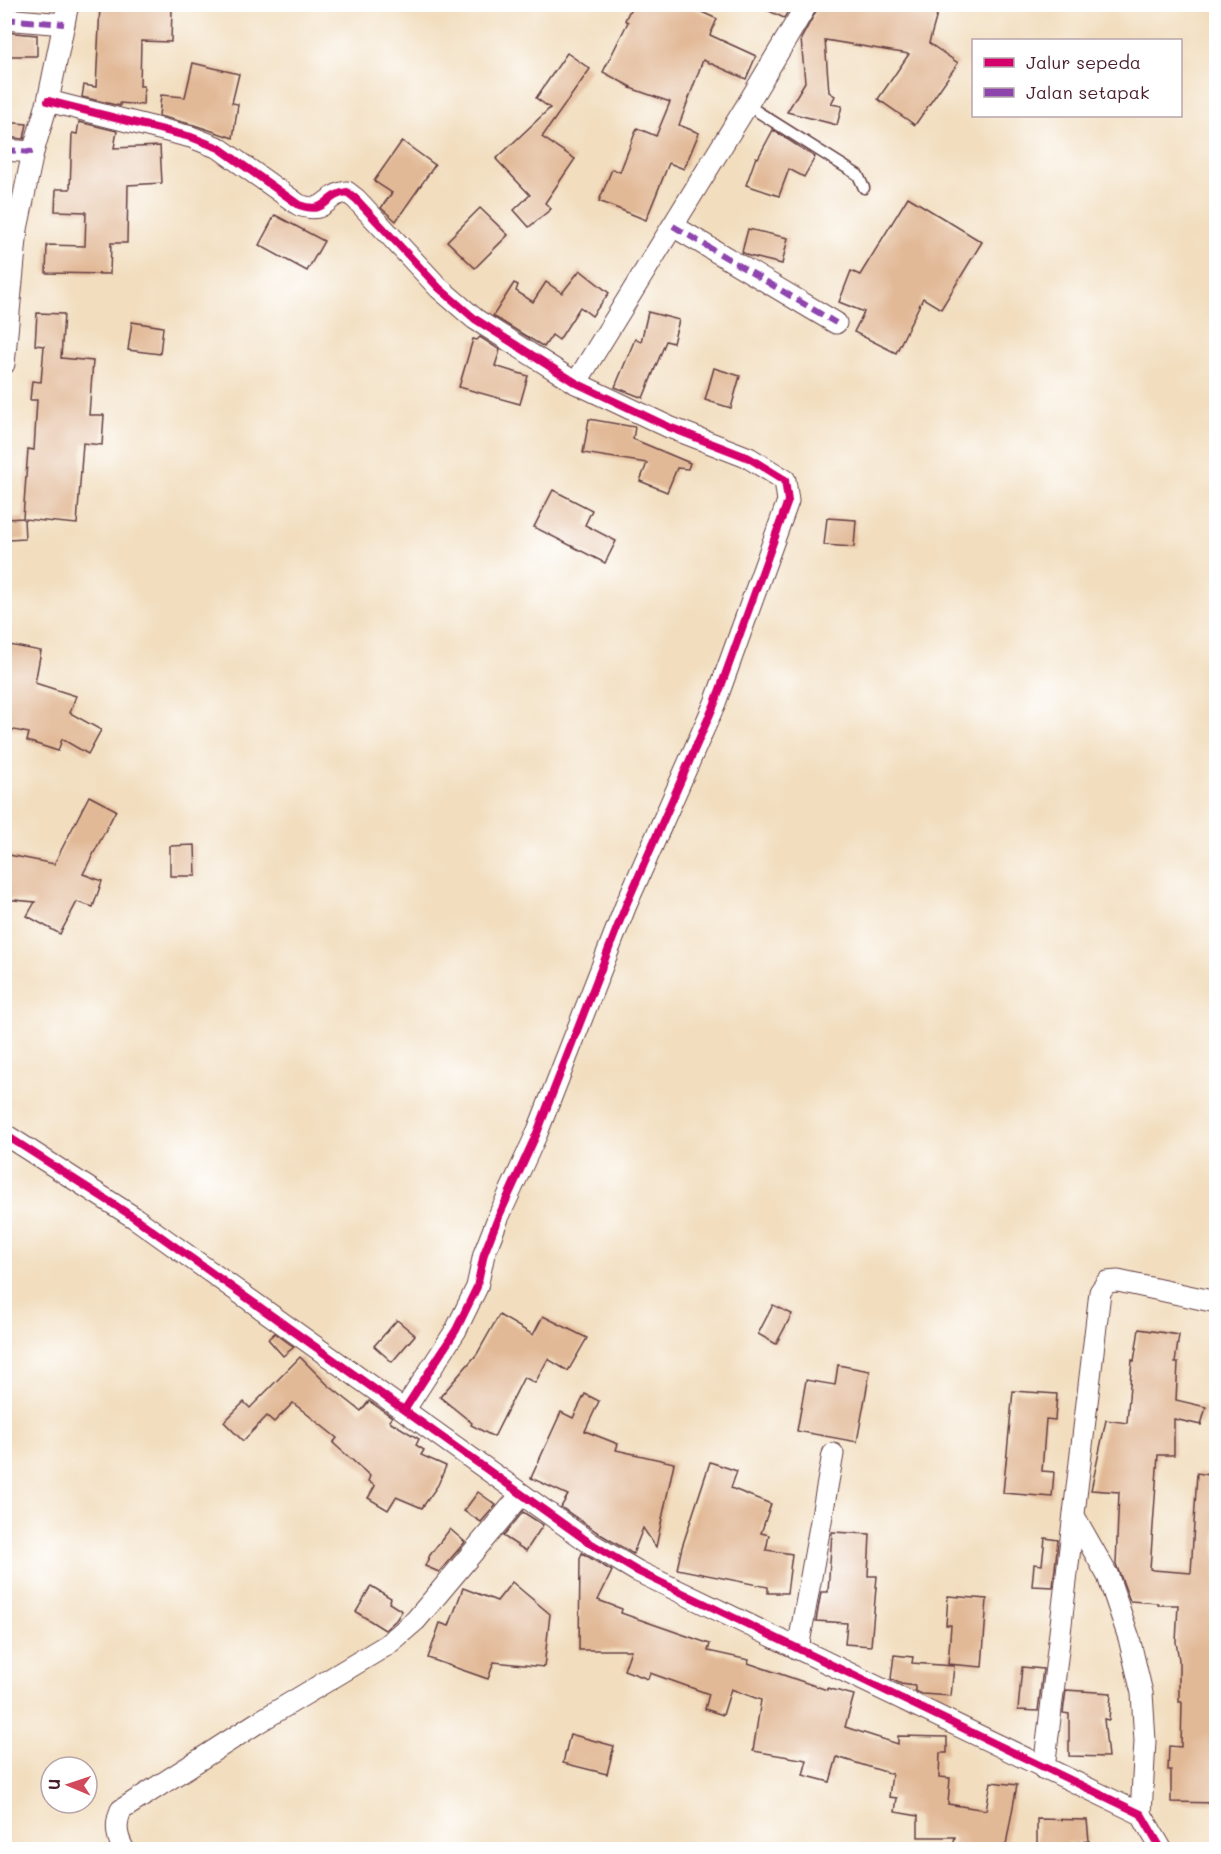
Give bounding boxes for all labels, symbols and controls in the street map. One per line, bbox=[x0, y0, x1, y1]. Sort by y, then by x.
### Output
legend bbox=[972, 39, 1182, 117]
text: Jalur sepeda bbox=[1026, 50, 1141, 74]
text: Jalan setapak bbox=[1026, 80, 1149, 104]
north arrow bbox=[39, 1755, 99, 1815]
text: U bbox=[43, 1778, 64, 1790]

